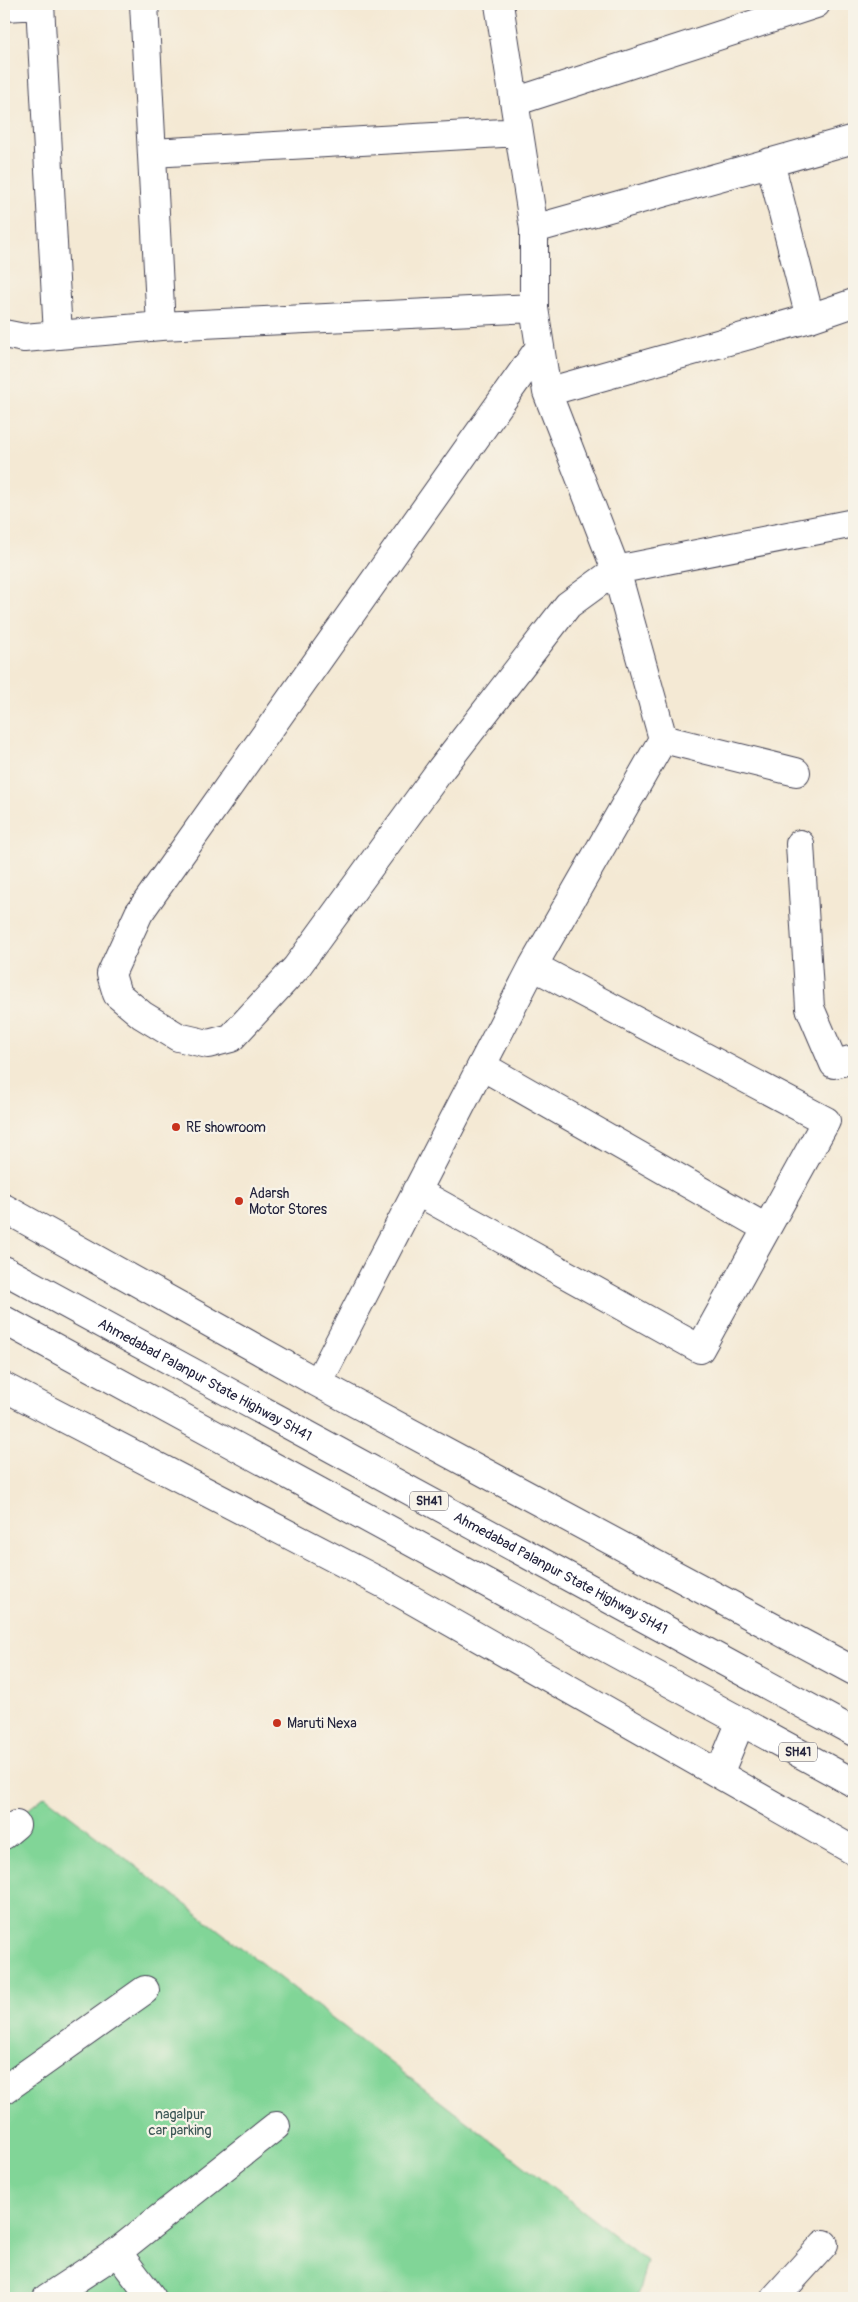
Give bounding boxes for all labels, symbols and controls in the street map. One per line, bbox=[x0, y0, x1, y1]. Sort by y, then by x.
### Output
place label: RE showroom bbox=[186, 1119, 266, 1136]
marker: RE showroom bbox=[170, 1121, 182, 1133]
place label: Adarsh Motor Stores bbox=[249, 1185, 328, 1218]
marker: Adarsh Motor Stores bbox=[233, 1195, 245, 1207]
street label: Ahmedabad Palanpur State Highway SH41 bbox=[95, 1314, 315, 1444]
road number: SH41 bbox=[410, 1492, 448, 1510]
street label: Ahmedabad Palanpur State Highway SH41 bbox=[451, 1508, 671, 1638]
place label: Maruti Nexa bbox=[287, 1715, 357, 1732]
marker: Maruti Nexa bbox=[271, 1717, 283, 1729]
road number: SH41 bbox=[779, 1742, 817, 1761]
park label: nagalpur car parking bbox=[149, 2106, 211, 2139]

